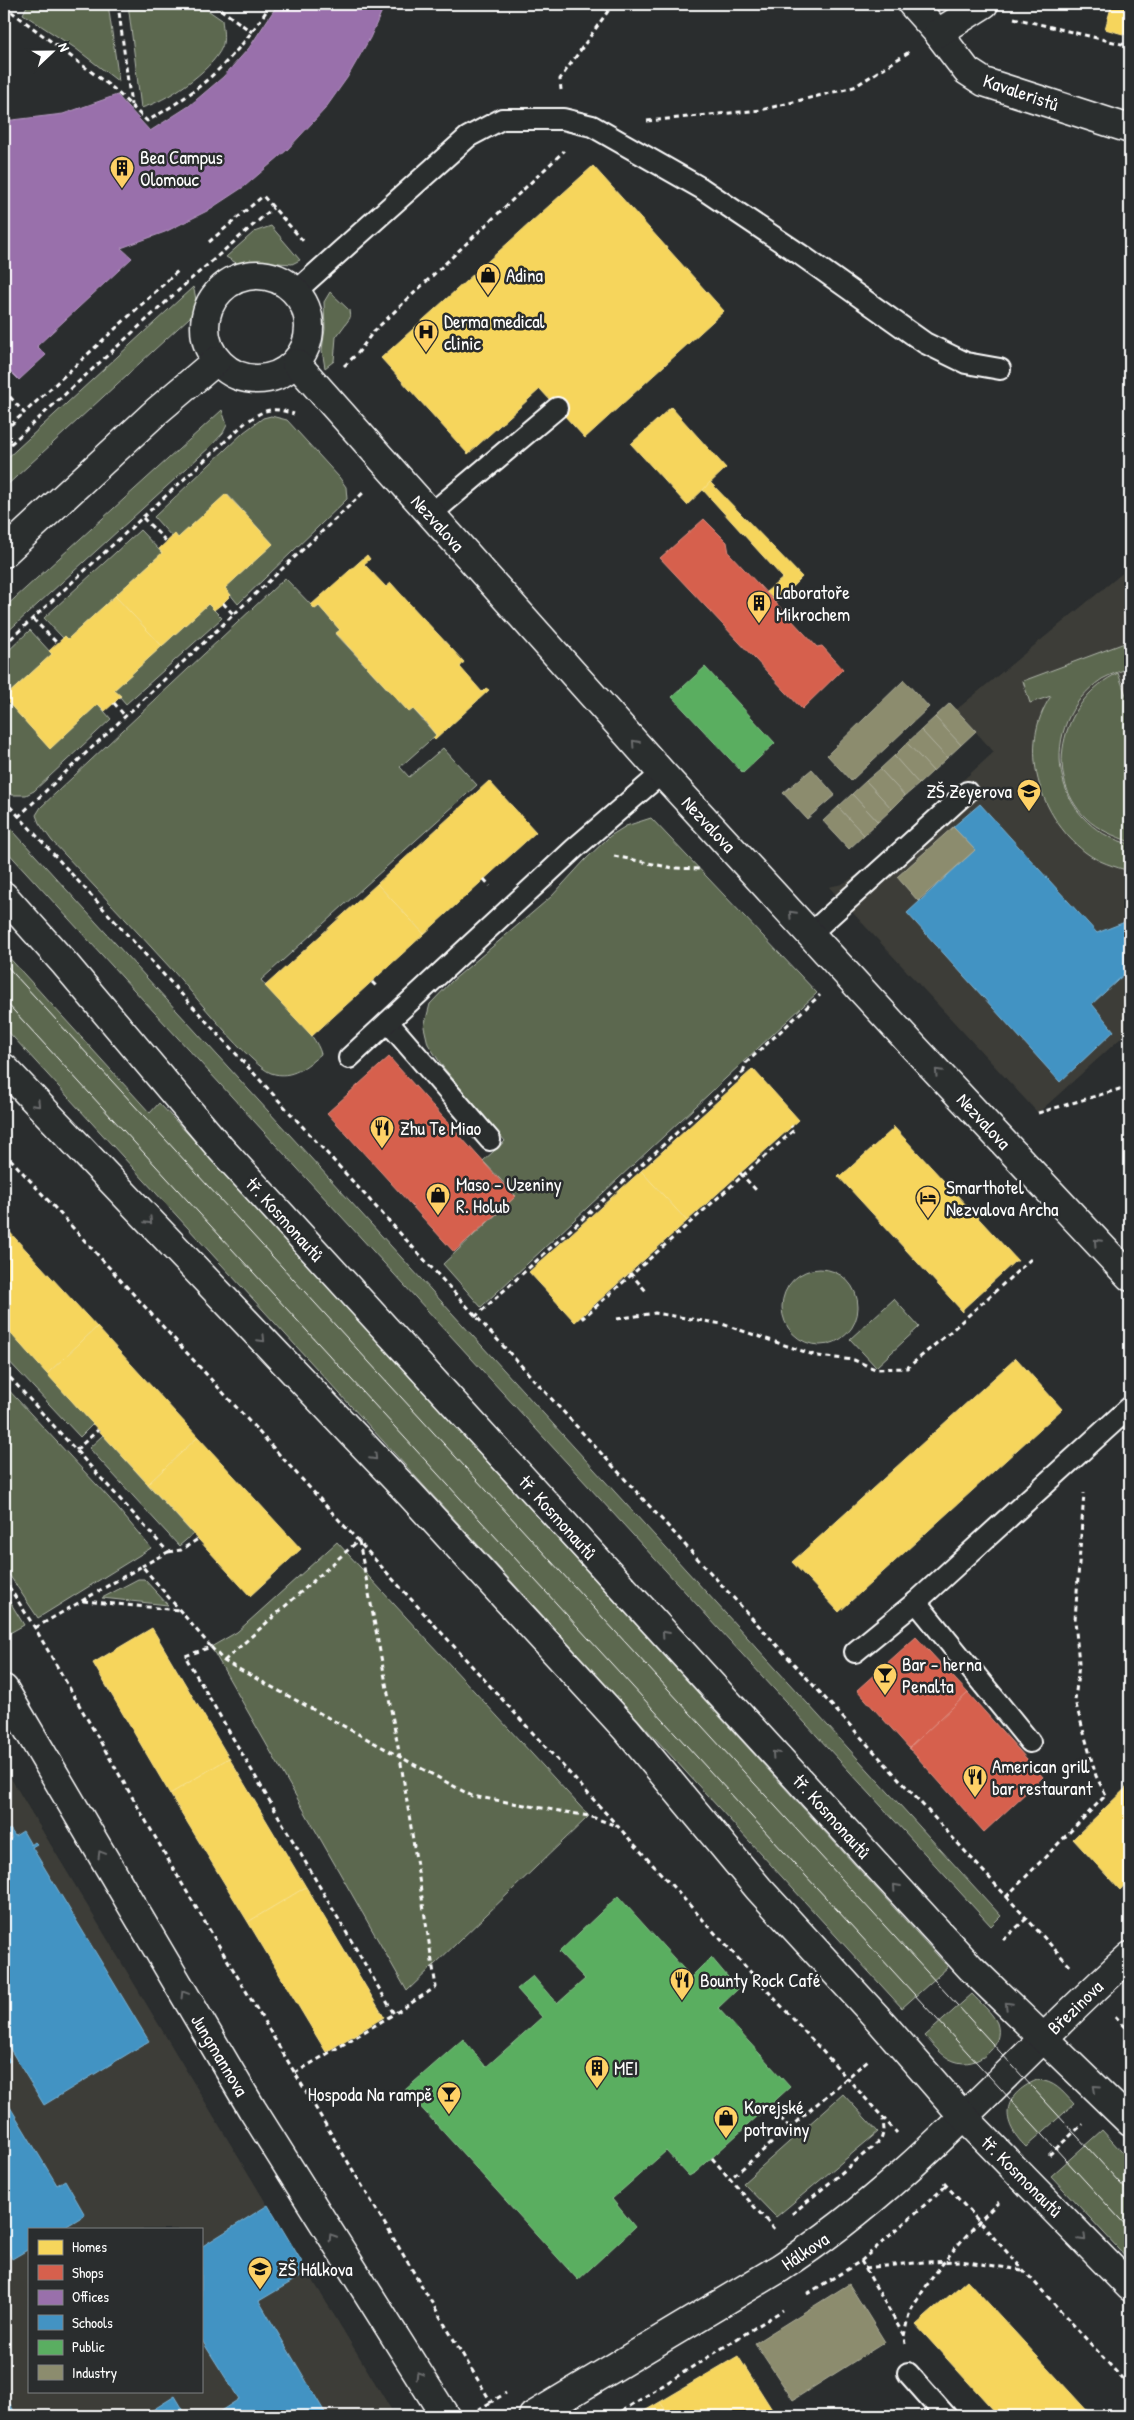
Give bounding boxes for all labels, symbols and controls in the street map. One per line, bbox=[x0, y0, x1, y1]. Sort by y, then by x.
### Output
north arrow bbox=[28, 28, 78, 78]
text: N bbox=[54, 40, 75, 54]
street label: Kavaleristů bbox=[980, 67, 1063, 117]
place label: Bea Campus Olomouc bbox=[140, 144, 223, 192]
building icon: Bea Campus Olomouc bbox=[109, 155, 135, 189]
shop icon: Adina bbox=[475, 262, 501, 296]
place label: Adina bbox=[506, 262, 544, 288]
place label: Derma medical clinic bbox=[444, 308, 546, 356]
hospital icon: Derma medical clinic bbox=[413, 319, 439, 353]
street label: Nezvalova bbox=[405, 489, 471, 558]
place label: Laboratoře Mikrochem bbox=[776, 579, 850, 627]
building icon: Laboratoře Mikrochem bbox=[746, 590, 772, 624]
one-way arrow bbox=[632, 739, 641, 748]
place label: ZŠ Zeyerova bbox=[926, 778, 1013, 804]
school or university icon: ZŠ Zeyerova bbox=[1016, 778, 1042, 812]
street label: Nezvalova bbox=[676, 790, 742, 858]
one-way arrow bbox=[789, 911, 798, 920]
one-way arrow bbox=[935, 1069, 944, 1078]
street label: Nezvalova bbox=[951, 1087, 1017, 1155]
one-way arrow bbox=[31, 1098, 40, 1107]
restaurant icon: Zhu Te Miao bbox=[369, 1115, 395, 1149]
place label: Zhu Te Miao bbox=[400, 1115, 481, 1141]
street label: tř. Kosmonautů bbox=[240, 1171, 330, 1267]
place label: Maso - Uzeniny R. Holub bbox=[456, 1171, 562, 1219]
place label: Smarthotel Nezvalova Archa bbox=[946, 1174, 1059, 1222]
shop icon: Maso - Uzeniny R. Holub bbox=[425, 1182, 451, 1216]
hotel icon: Smarthotel Nezvalova Archa bbox=[915, 1185, 941, 1219]
one-way arrow bbox=[144, 1216, 153, 1225]
one-way arrow bbox=[1094, 1238, 1103, 1247]
one-way arrow bbox=[256, 1333, 265, 1342]
one-way arrow bbox=[368, 1451, 377, 1460]
street label: tř. Kosmonautů bbox=[513, 1469, 603, 1565]
one-way arrow bbox=[662, 1631, 671, 1640]
place label: Bar - herna Penalta bbox=[902, 1651, 982, 1699]
bar icon: Bar - herna Penalta bbox=[872, 1662, 898, 1696]
one-way arrow bbox=[772, 1751, 781, 1760]
place label: American grill bar restaurant bbox=[992, 1753, 1093, 1801]
restaurant icon: American grill bar restaurant bbox=[962, 1764, 988, 1798]
street label: tř. Kosmonautů bbox=[787, 1768, 877, 1864]
one-way arrow bbox=[98, 1851, 108, 1860]
one-way arrow bbox=[893, 1883, 902, 1892]
restaurant icon: Bounty Rock Café bbox=[669, 1967, 695, 2001]
place label: Bounty Rock Café bbox=[700, 1967, 821, 1993]
street label: Březinova bbox=[1041, 1974, 1109, 2040]
one-way arrow bbox=[180, 1991, 190, 2000]
one-way arrow bbox=[1005, 2002, 1014, 2011]
street label: Jungmannova bbox=[185, 2009, 255, 2102]
building icon: MEI bbox=[584, 2055, 610, 2089]
place label: MEI bbox=[614, 2055, 638, 2081]
place label: Hospoda Na rampě bbox=[308, 2081, 432, 2107]
bar icon: Hospoda Na rampě bbox=[436, 2081, 462, 2115]
one-way arrow bbox=[1092, 2085, 1101, 2094]
place label: Korejské potraviny bbox=[744, 2094, 810, 2142]
shop icon: Korejské potraviny bbox=[713, 2105, 739, 2139]
street label: tř. Kosmonautů bbox=[975, 2129, 1069, 2223]
street label: Hálkova bbox=[776, 2225, 834, 2276]
legend bbox=[28, 2228, 202, 2392]
one-way arrow bbox=[1077, 2232, 1086, 2241]
one-way arrow bbox=[329, 2234, 339, 2243]
text: Homes bbox=[72, 2236, 107, 2257]
school or university icon: ZŠ Hálkova bbox=[247, 2256, 273, 2290]
place label: ZŠ Hálkova bbox=[278, 2256, 353, 2282]
text: Shops bbox=[72, 2262, 104, 2283]
text: Offices bbox=[72, 2286, 109, 2307]
text: Schools bbox=[72, 2312, 113, 2333]
text: Public bbox=[72, 2336, 105, 2357]
text: Industry bbox=[72, 2362, 117, 2383]
one-way arrow bbox=[416, 2371, 425, 2381]

